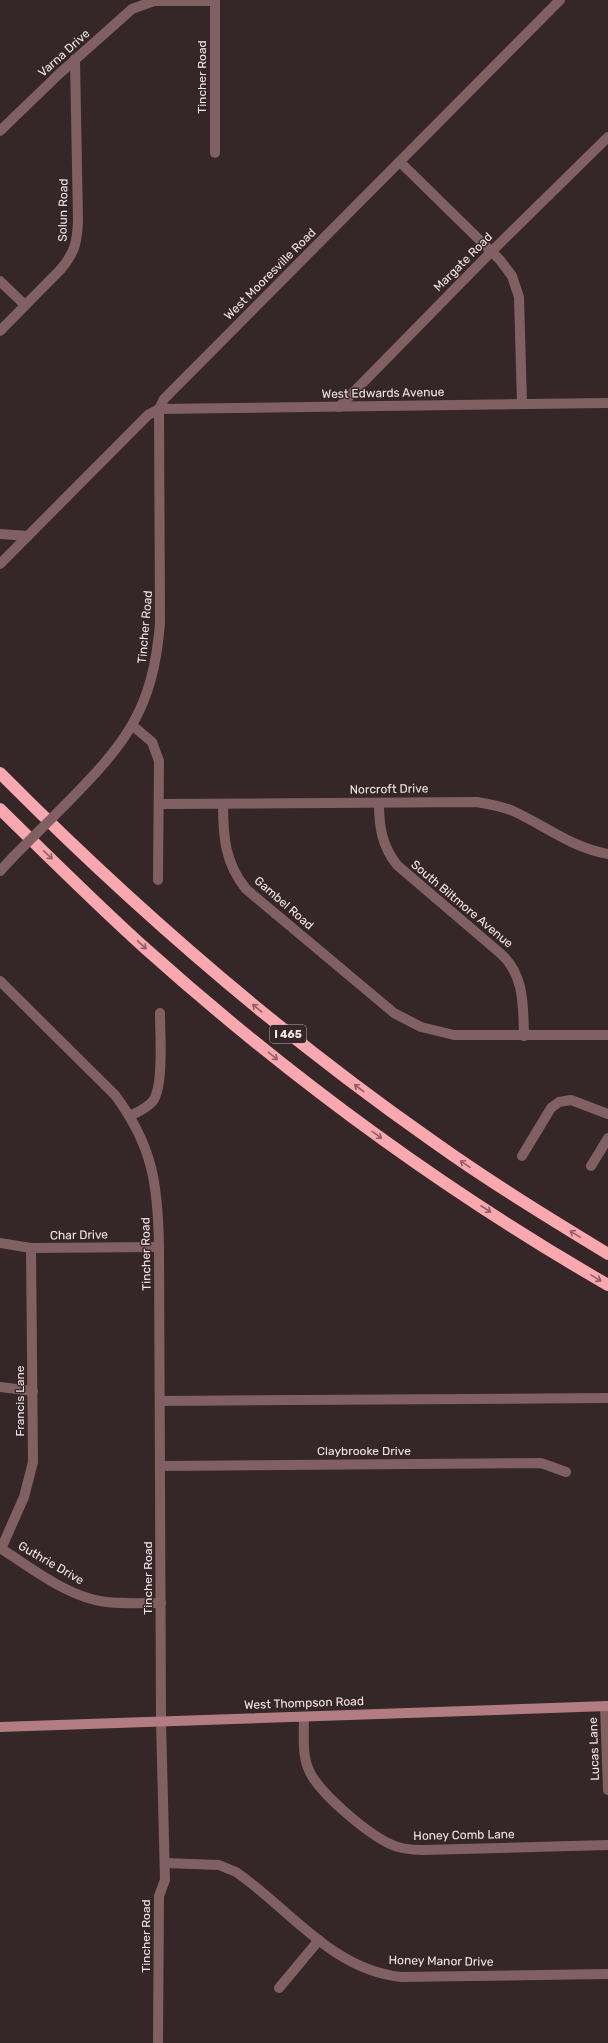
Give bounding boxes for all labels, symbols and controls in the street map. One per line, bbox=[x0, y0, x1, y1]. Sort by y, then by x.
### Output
street label: Varna Drive bbox=[36, 26, 93, 80]
street label: Tincher Road bbox=[195, 40, 209, 114]
street label: Solun Road bbox=[55, 178, 71, 242]
street label: West Mooresville Road bbox=[221, 225, 319, 323]
street label: Margate Road bbox=[431, 230, 495, 294]
street label: West Edwards Avenue bbox=[322, 385, 445, 401]
street label: Tincher Road bbox=[135, 590, 155, 664]
street label: Norcroft Drive bbox=[350, 781, 429, 797]
one-way arrow bbox=[43, 850, 53, 860]
street label: South Biltmore Avenue bbox=[408, 857, 516, 951]
street label: Gambel Road bbox=[252, 874, 316, 932]
one-way arrow bbox=[137, 940, 147, 950]
one-way arrow bbox=[252, 1004, 262, 1013]
road number: I 465 bbox=[270, 1025, 306, 1043]
one-way arrow bbox=[268, 1052, 279, 1060]
one-way arrow bbox=[354, 1084, 365, 1093]
one-way arrow bbox=[371, 1131, 382, 1139]
one-way arrow bbox=[460, 1160, 471, 1168]
one-way arrow bbox=[480, 1205, 491, 1214]
street label: Tincher Road bbox=[138, 1217, 154, 1291]
street label: Char Drive bbox=[50, 1227, 108, 1243]
one-way arrow bbox=[570, 1230, 581, 1238]
one-way arrow bbox=[590, 1274, 602, 1282]
street label: Francis Lane bbox=[13, 1365, 27, 1437]
street label: Claybrooke Drive bbox=[317, 1444, 411, 1458]
street label: Guthrie Drive bbox=[16, 1539, 87, 1588]
street label: Tincher Road bbox=[141, 1541, 155, 1615]
street label: West Thompson Road bbox=[244, 1694, 364, 1712]
street label: Lucas Lane bbox=[586, 1717, 602, 1781]
street label: Honey Comb Lane bbox=[413, 1827, 515, 1843]
street label: Tincher Road bbox=[139, 1899, 153, 1973]
street label: Honey Manor Drive bbox=[388, 1953, 494, 1969]

